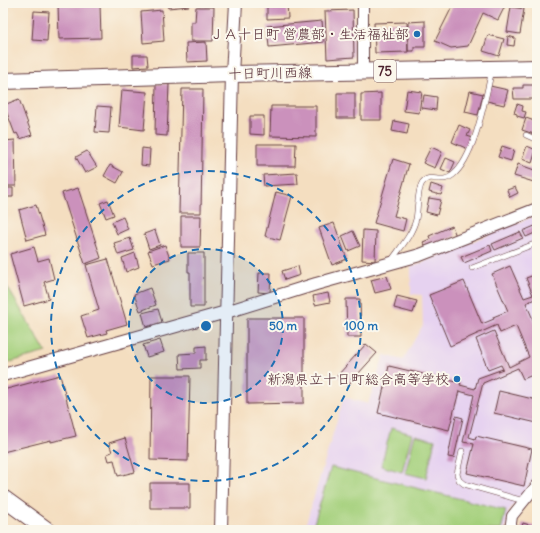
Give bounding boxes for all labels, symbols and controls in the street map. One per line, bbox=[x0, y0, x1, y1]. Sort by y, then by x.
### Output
place label: ＪＡ十日町 営農部・生活福祉部 bbox=[210, 25, 409, 43]
marker: ＪＡ十日町 営農部・生活福祉部 bbox=[412, 29, 422, 39]
road number: 75 bbox=[374, 60, 396, 82]
street label: 十日町川西線 bbox=[228, 63, 312, 83]
text: 50 m bbox=[269, 318, 298, 333]
text: 100 m bbox=[344, 318, 378, 333]
centre of rings bbox=[199, 319, 213, 333]
place label: 新潟県立十日町総合高等学校 bbox=[267, 370, 449, 388]
marker: 新潟県立十日町総合高等学校 bbox=[452, 374, 462, 384]

